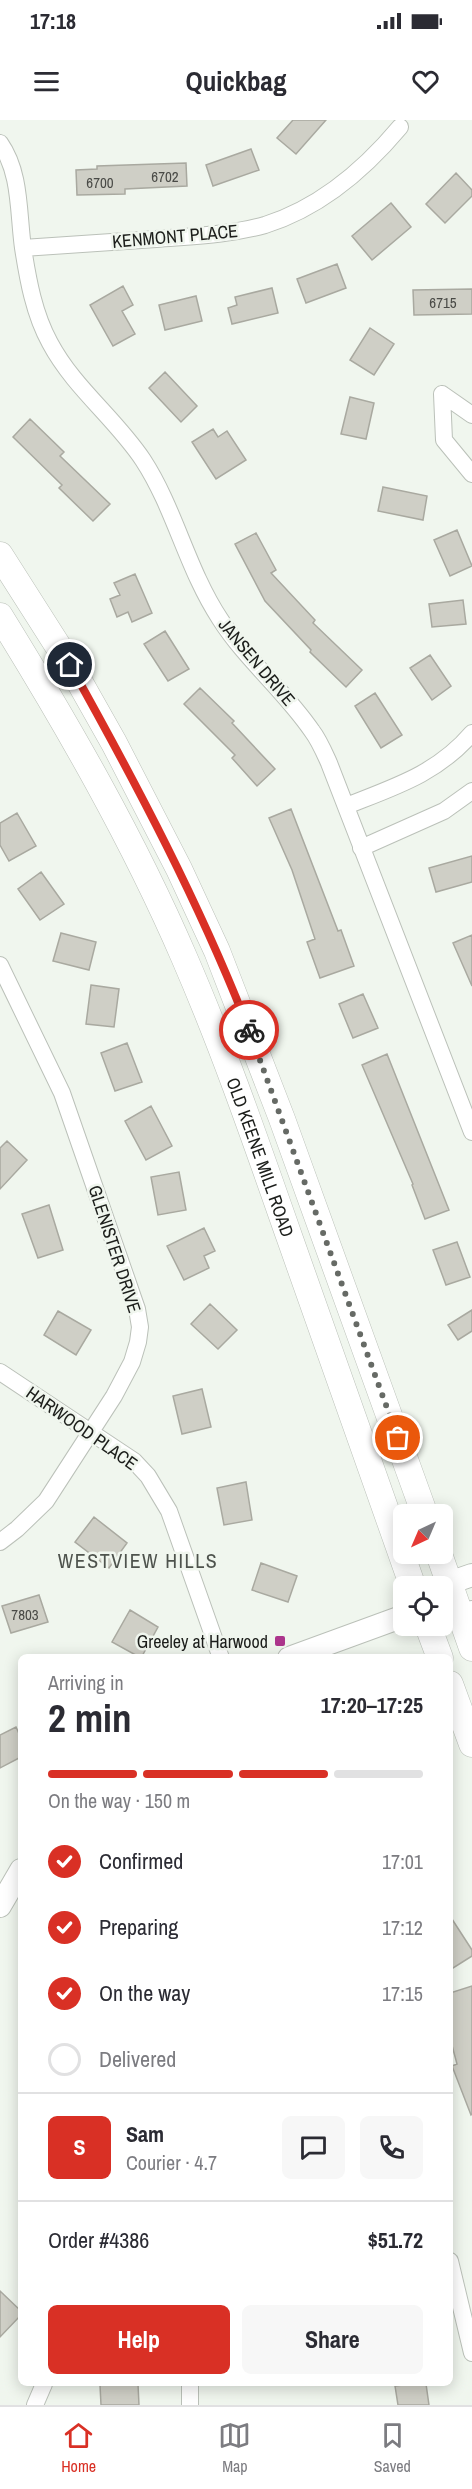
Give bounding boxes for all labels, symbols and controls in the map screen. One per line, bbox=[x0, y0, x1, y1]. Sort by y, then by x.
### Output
text: 17:18 bbox=[30, 6, 76, 36]
text: Quickbag bbox=[186, 63, 286, 99]
icon: menu bbox=[30, 65, 63, 98]
icon: heart bbox=[409, 65, 442, 98]
house number: 6702 bbox=[151, 166, 179, 187]
house number: 6700 bbox=[86, 172, 114, 193]
street label: KENMONT PLACE bbox=[111, 218, 239, 254]
house number: 6715 bbox=[429, 292, 457, 313]
street label: JANSEN DRIVE bbox=[213, 613, 301, 711]
pin bbox=[44, 639, 95, 690]
icon: home bbox=[53, 648, 86, 681]
courier bbox=[219, 1000, 279, 1060]
icon: bike bbox=[233, 1014, 266, 1047]
street label: OLD KEENE MILL ROAD bbox=[221, 1074, 301, 1240]
street label: GLENISTER DRIVE bbox=[83, 1182, 147, 1316]
street label: HARWOOD PLACE bbox=[21, 1380, 143, 1476]
pin bbox=[372, 1412, 423, 1463]
icon: bag bbox=[381, 1421, 414, 1454]
north arrow bbox=[393, 1504, 453, 1564]
map controls bbox=[393, 1504, 453, 1636]
district label: WESTVIEW HILLS bbox=[58, 1547, 218, 1574]
button: locate bbox=[393, 1576, 453, 1636]
house number: 7803 bbox=[11, 1604, 39, 1625]
place label: Greeley at Harwood bbox=[137, 1629, 268, 1654]
marker: Greeley at Harwood bbox=[273, 1634, 287, 1648]
text: Arriving in bbox=[48, 1669, 124, 1696]
text: 17:20–17:25 bbox=[321, 1690, 423, 1720]
text: 2 min bbox=[48, 1692, 132, 1744]
text: On the way · 150 m bbox=[48, 1787, 190, 1814]
icon: check bbox=[48, 1845, 81, 1878]
text: Confirmed bbox=[99, 1846, 183, 1876]
text: 17:01 bbox=[382, 1848, 423, 1875]
icon: check bbox=[48, 1911, 81, 1944]
text: Preparing bbox=[99, 1912, 178, 1942]
text: 17:12 bbox=[382, 1914, 423, 1941]
icon: check bbox=[48, 1977, 81, 2010]
text: On the way bbox=[99, 1978, 190, 2008]
text: 17:15 bbox=[382, 1980, 423, 2007]
text: Delivered bbox=[99, 2044, 176, 2074]
button: chat bbox=[282, 2116, 345, 2179]
button: phone bbox=[360, 2116, 423, 2179]
text: Sam bbox=[126, 2119, 164, 2149]
text: S bbox=[73, 2132, 86, 2162]
text: Courier · 4.7 bbox=[126, 2149, 217, 2176]
text: Order #4386 bbox=[48, 2225, 149, 2255]
text: $51.72 bbox=[368, 2225, 423, 2255]
button: Help bbox=[48, 2305, 230, 2374]
button: Share bbox=[242, 2305, 423, 2374]
tab: Home bbox=[61, 2419, 96, 2477]
tab: Map bbox=[218, 2419, 251, 2477]
tab: Saved bbox=[374, 2419, 411, 2477]

